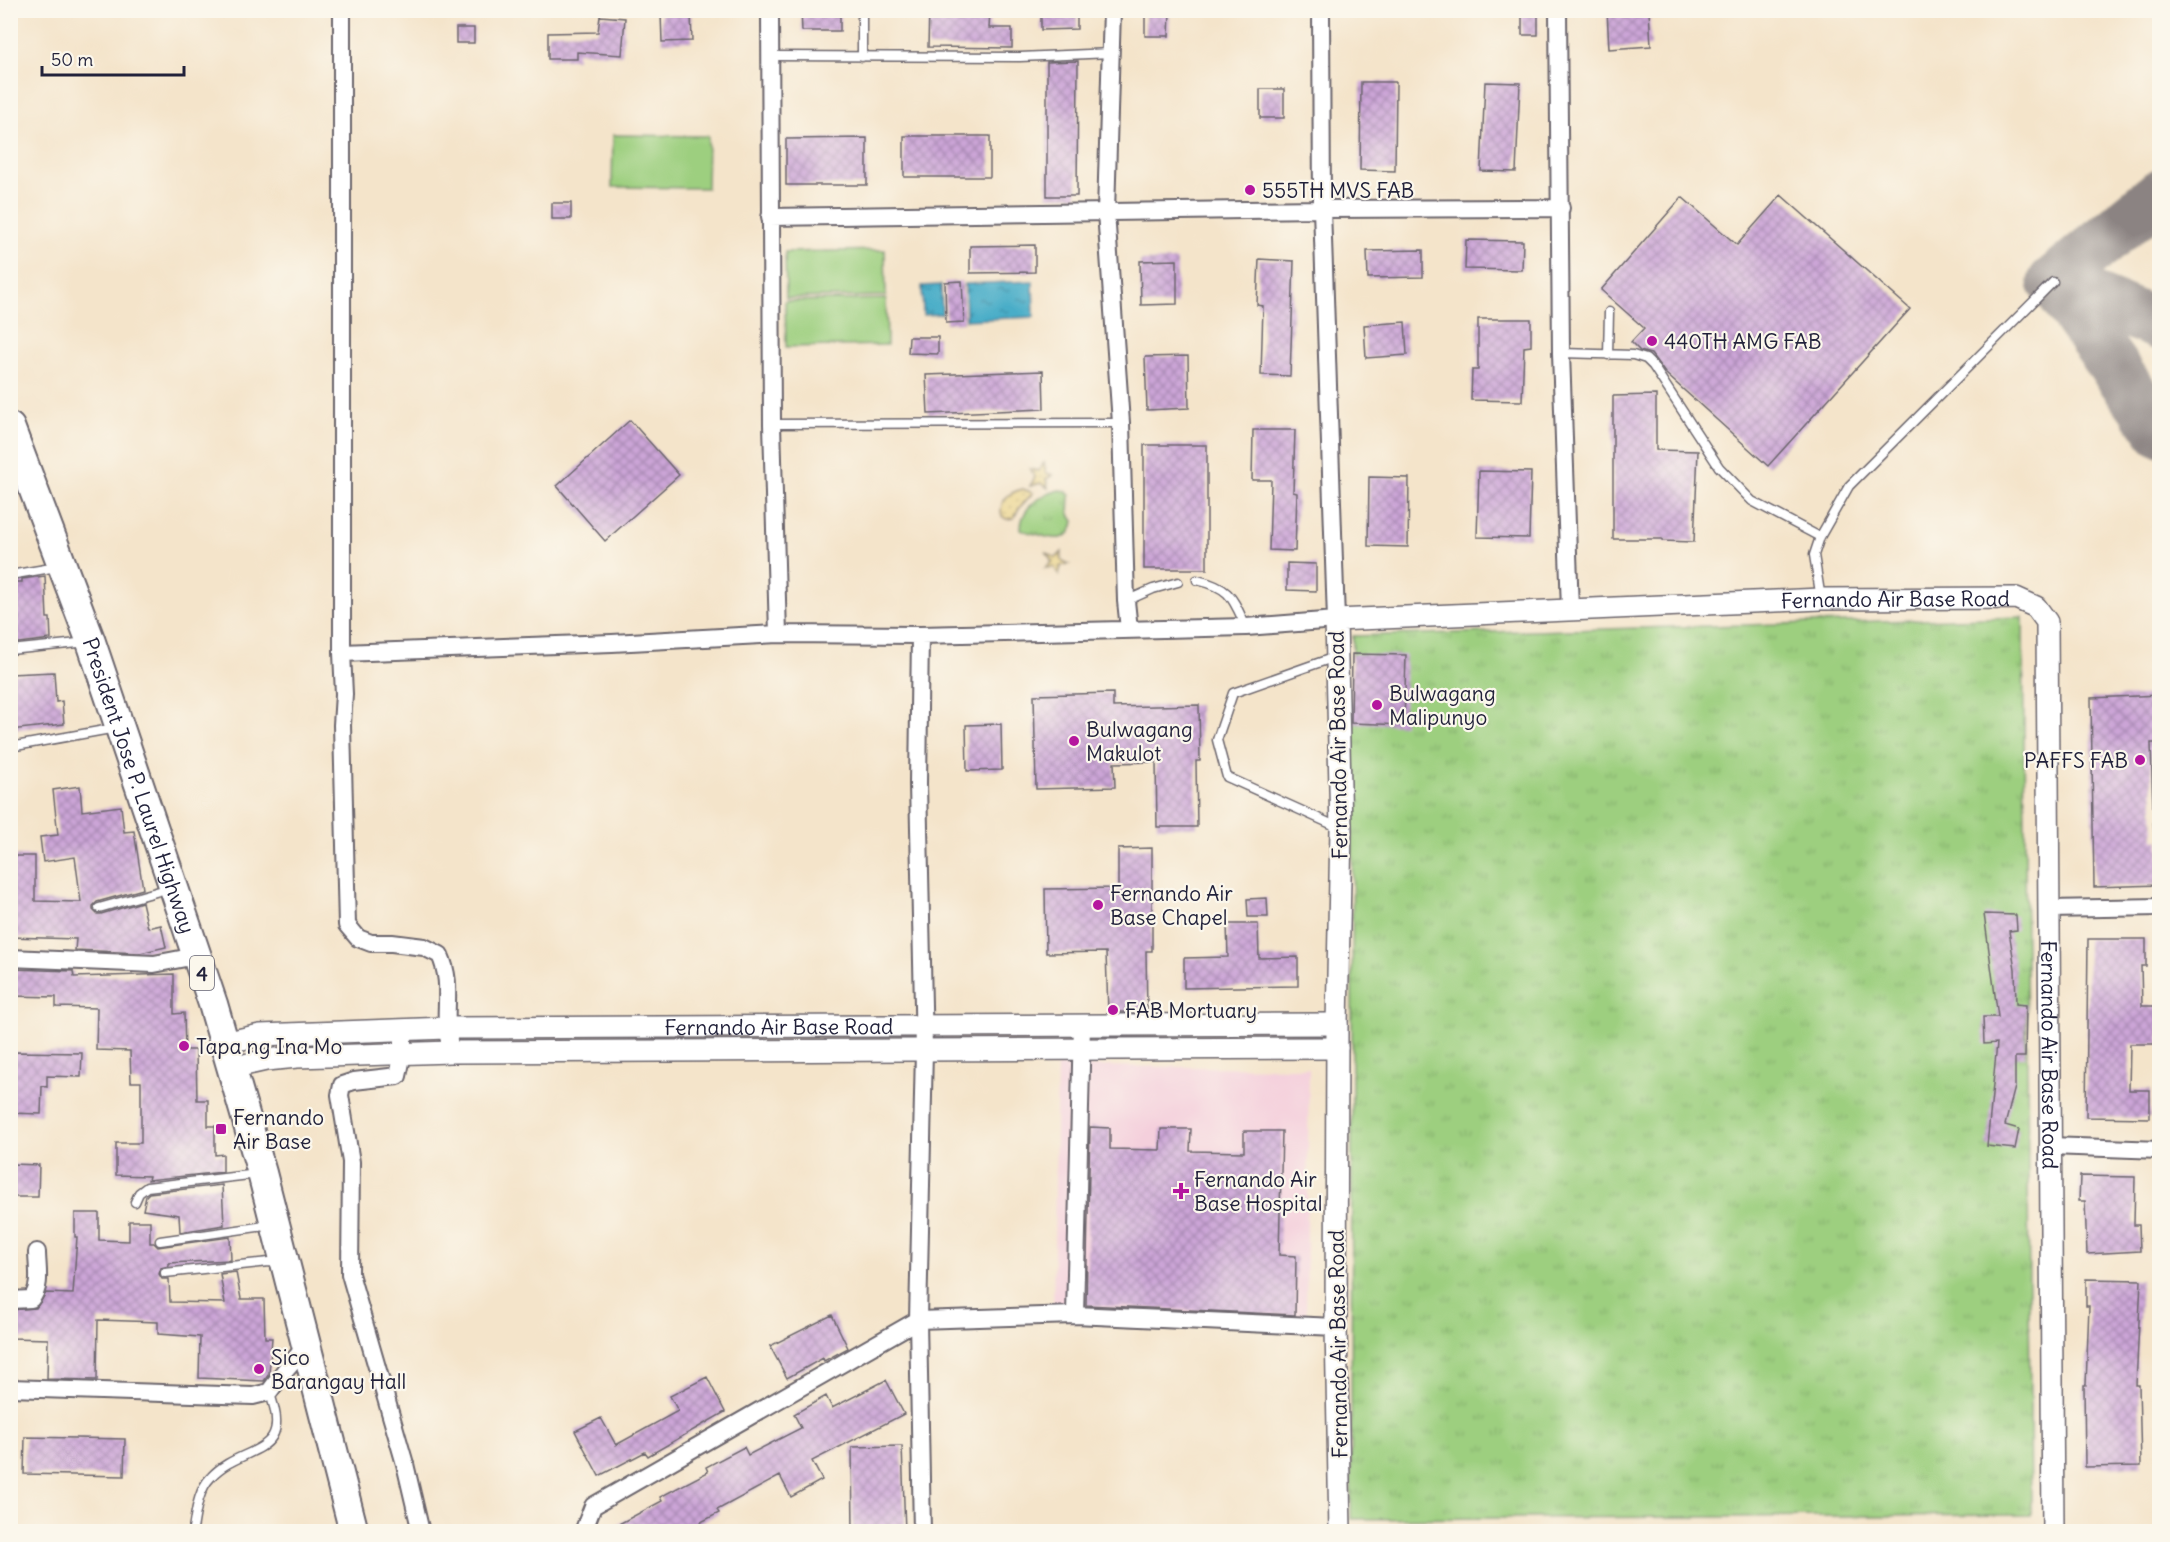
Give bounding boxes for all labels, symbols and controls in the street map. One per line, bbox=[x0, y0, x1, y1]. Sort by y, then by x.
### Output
scale bar bbox=[42, 39, 184, 77]
text: 50 m bbox=[51, 48, 93, 71]
place label: 555TH MVS FAB bbox=[1262, 177, 1414, 204]
marker: 555TH MVS FAB bbox=[1243, 183, 1257, 197]
place label: 440TH AMG FAB bbox=[1664, 328, 1822, 355]
marker: 440TH AMG FAB bbox=[1645, 334, 1659, 348]
street label: Fernando Air Base Road bbox=[1780, 585, 2010, 614]
street label: Fernando Air Base Road bbox=[1323, 630, 1353, 860]
street label: President Jose P. Laurel Highway bbox=[77, 634, 202, 937]
place label: Bulwagang Malipunyo bbox=[1389, 680, 1496, 731]
marker: Bulwagang Malipunyo bbox=[1370, 698, 1384, 712]
place label: Bulwagang Makulot bbox=[1086, 716, 1193, 767]
marker: Bulwagang Makulot bbox=[1067, 734, 1081, 748]
place label: PAFFS FAB bbox=[2024, 747, 2128, 774]
marker: PAFFS FAB bbox=[2133, 753, 2147, 767]
place label: Fernando Air Base Chapel bbox=[1110, 880, 1233, 931]
marker: Fernando Air Base Chapel bbox=[1091, 898, 1105, 912]
street label: Fernando Air Base Road bbox=[2036, 940, 2064, 1169]
road number: 4 bbox=[190, 956, 214, 990]
place label: FAB Mortuary bbox=[1125, 997, 1257, 1024]
marker: FAB Mortuary bbox=[1106, 1003, 1120, 1017]
street label: Fernando Air Base Road bbox=[664, 1012, 893, 1041]
place label: Tapa ng Ina Mo bbox=[196, 1033, 342, 1060]
marker: Tapa ng Ina Mo bbox=[177, 1039, 191, 1053]
place label: Fernando Air Base bbox=[233, 1104, 324, 1155]
marker: Fernando Air Base bbox=[214, 1122, 228, 1136]
place label: Fernando Air Base Hospital bbox=[1194, 1166, 1323, 1217]
marker: Fernando Air Base Hospital bbox=[1172, 1182, 1190, 1200]
street label: Fernando Air Base Road bbox=[1323, 1229, 1353, 1459]
place label: Sico Barangay Hall bbox=[271, 1344, 406, 1395]
marker: Sico Barangay Hall bbox=[252, 1362, 266, 1376]

